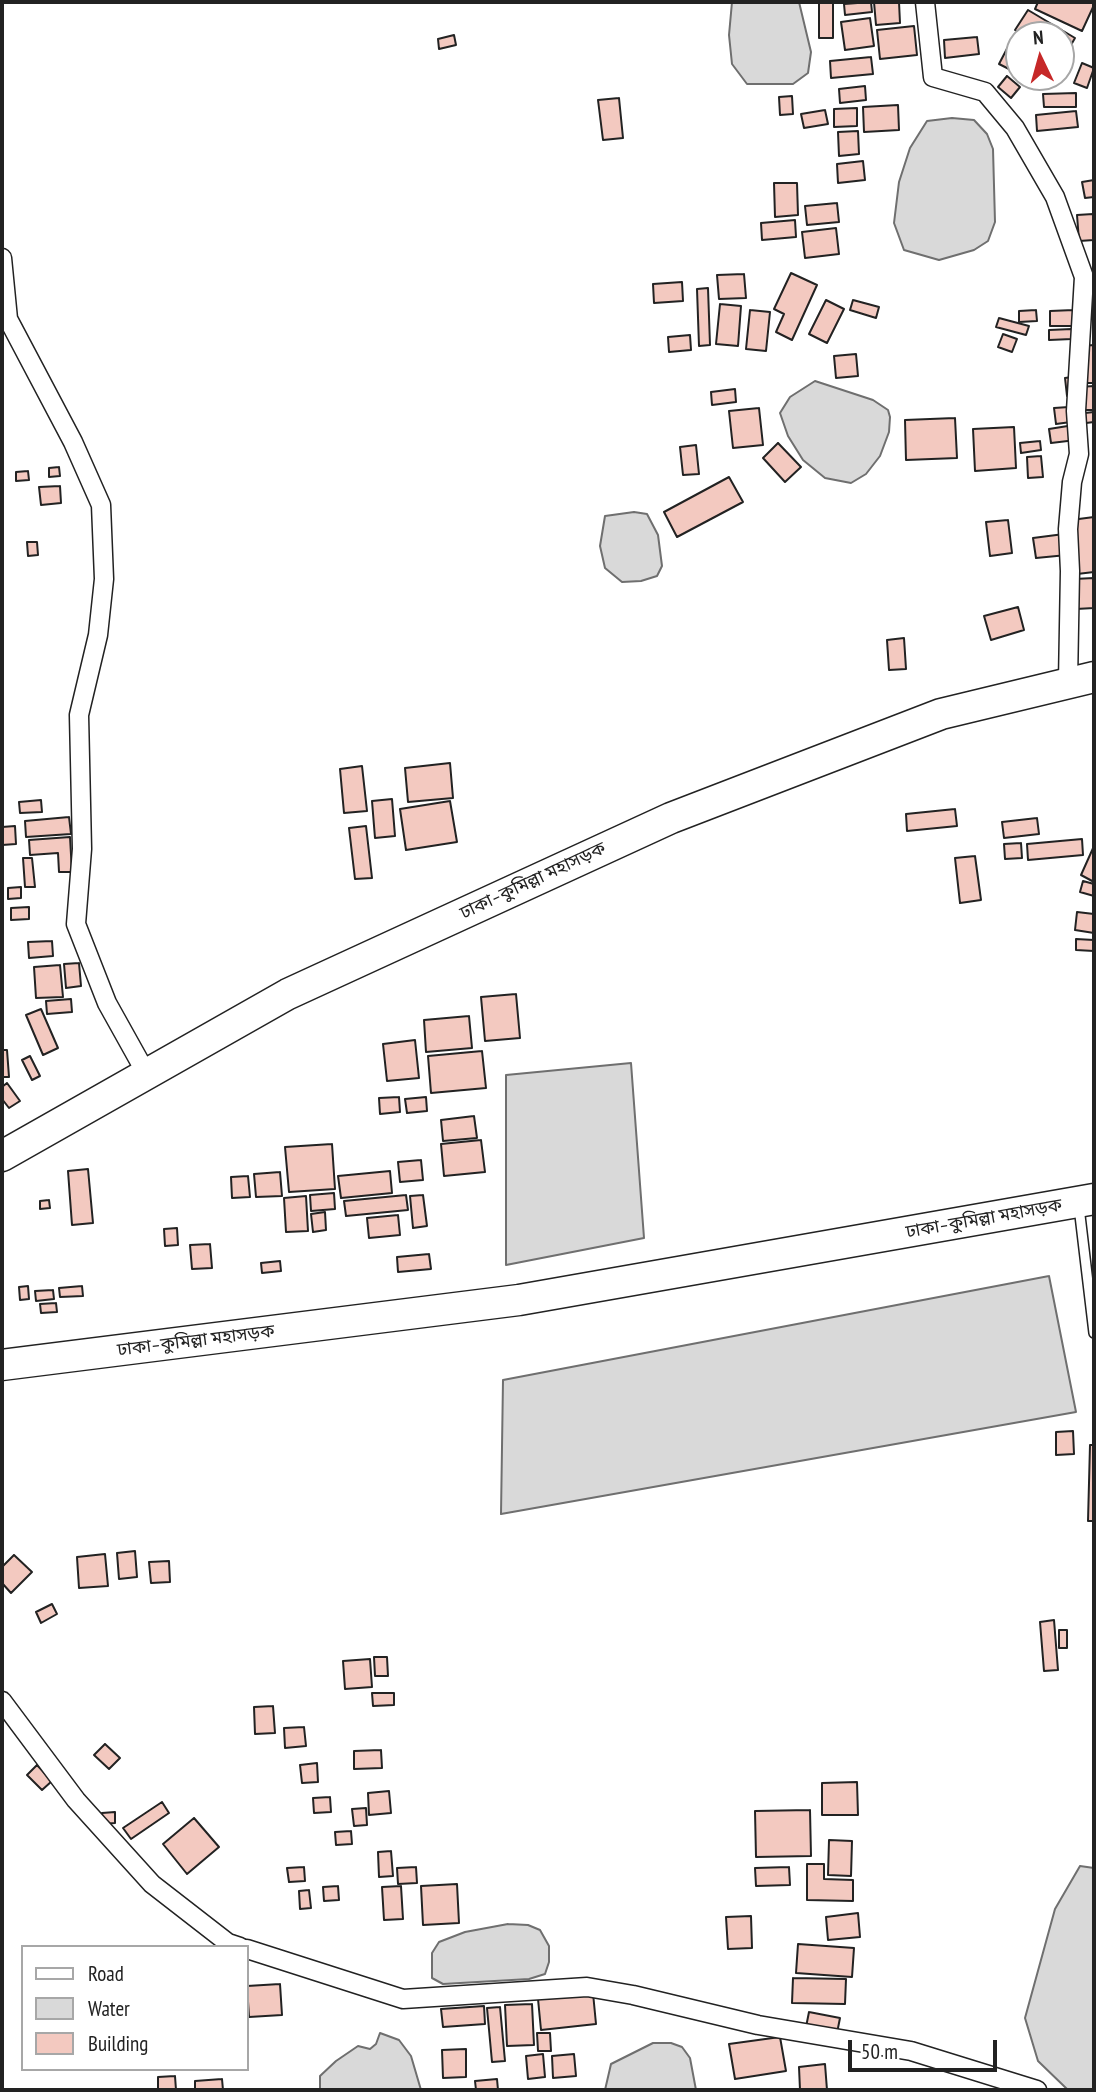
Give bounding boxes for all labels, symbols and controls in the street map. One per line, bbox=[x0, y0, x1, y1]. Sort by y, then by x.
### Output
north arrow bbox=[1005, 21, 1075, 91]
text: N bbox=[1032, 25, 1044, 49]
street label: ঢাকা–কুমিল্লা মহাসড়ক bbox=[457, 838, 609, 924]
street label: ঢাকা–কুমিল্লা মহাসড়ক bbox=[904, 1195, 1064, 1243]
street label: ঢাকা–কুমিল্লা মহাসড়ক bbox=[116, 1321, 276, 1361]
legend bbox=[21, 1945, 248, 2071]
text: Road bbox=[88, 1960, 124, 1987]
text: Water bbox=[88, 1995, 130, 2022]
scale bar bbox=[851, 2025, 1000, 2070]
text: Building bbox=[88, 2030, 148, 2057]
text: 50 m bbox=[861, 2038, 898, 2065]

